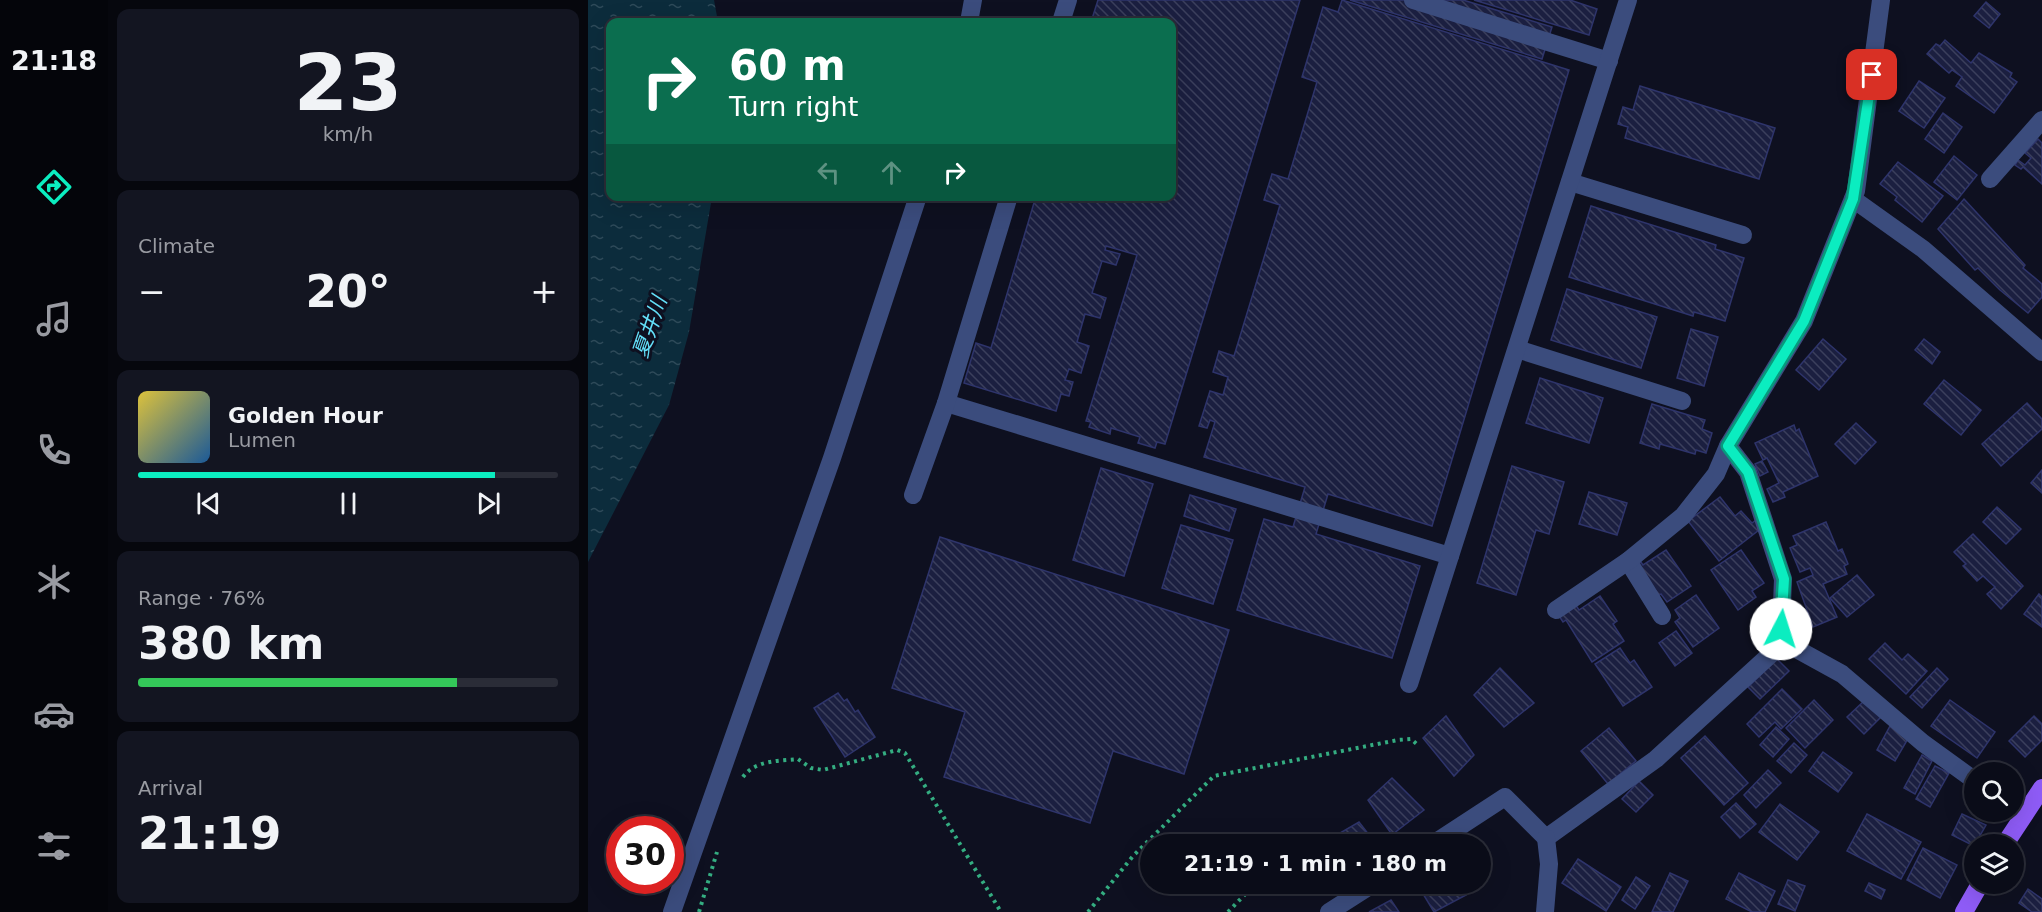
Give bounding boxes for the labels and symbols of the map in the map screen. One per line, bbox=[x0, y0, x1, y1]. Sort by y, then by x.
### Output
pin bbox=[1846, 49, 1897, 100]
water label: 夏井川 bbox=[628, 291, 672, 361]
position arrow bbox=[1749, 597, 1813, 661]
speed limit sign: 30 bbox=[606, 816, 684, 894]

